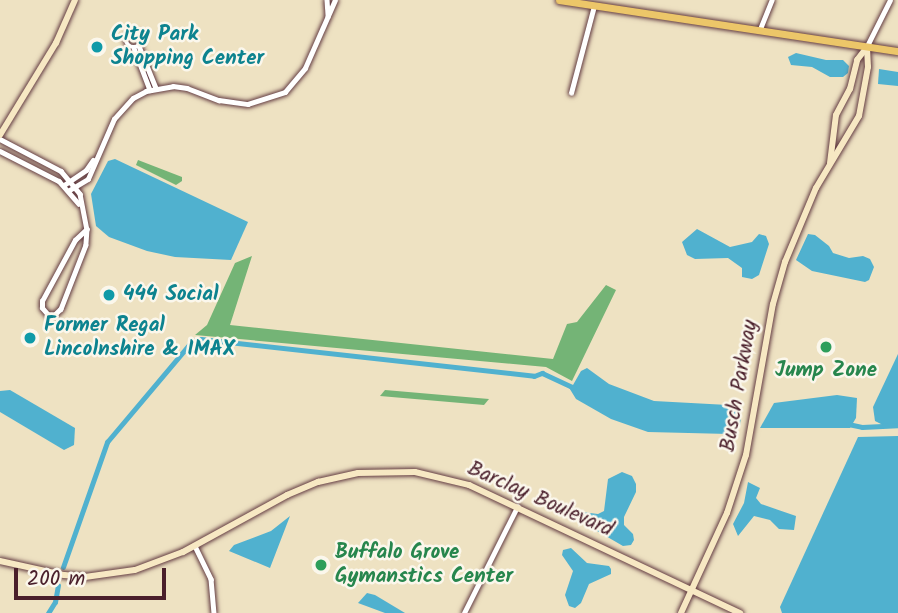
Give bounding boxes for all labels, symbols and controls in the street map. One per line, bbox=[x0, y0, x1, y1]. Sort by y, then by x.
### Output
place label: City Park Shopping Center bbox=[111, 22, 264, 72]
marker: City Park Shopping Center bbox=[89, 39, 105, 55]
place label: 444 Social bbox=[123, 282, 219, 308]
marker: 444 Social bbox=[101, 287, 117, 303]
place label: Former Regal Lincolnshire & IMAX bbox=[44, 313, 235, 363]
street label: Busch Parkway bbox=[716, 318, 764, 454]
marker: Former Regal Lincolnshire & IMAX bbox=[22, 330, 38, 346]
marker: Jump Zone bbox=[818, 339, 834, 355]
place label: Jump Zone bbox=[775, 358, 877, 384]
street label: Barclay Boulevard bbox=[463, 457, 617, 543]
place label: Buffalo Grove Gymanstics Center bbox=[335, 540, 513, 590]
scale bar bbox=[18, 554, 170, 598]
marker: Buffalo Grove Gymanstics Center bbox=[313, 557, 329, 573]
text: 200 m bbox=[27, 563, 85, 596]

